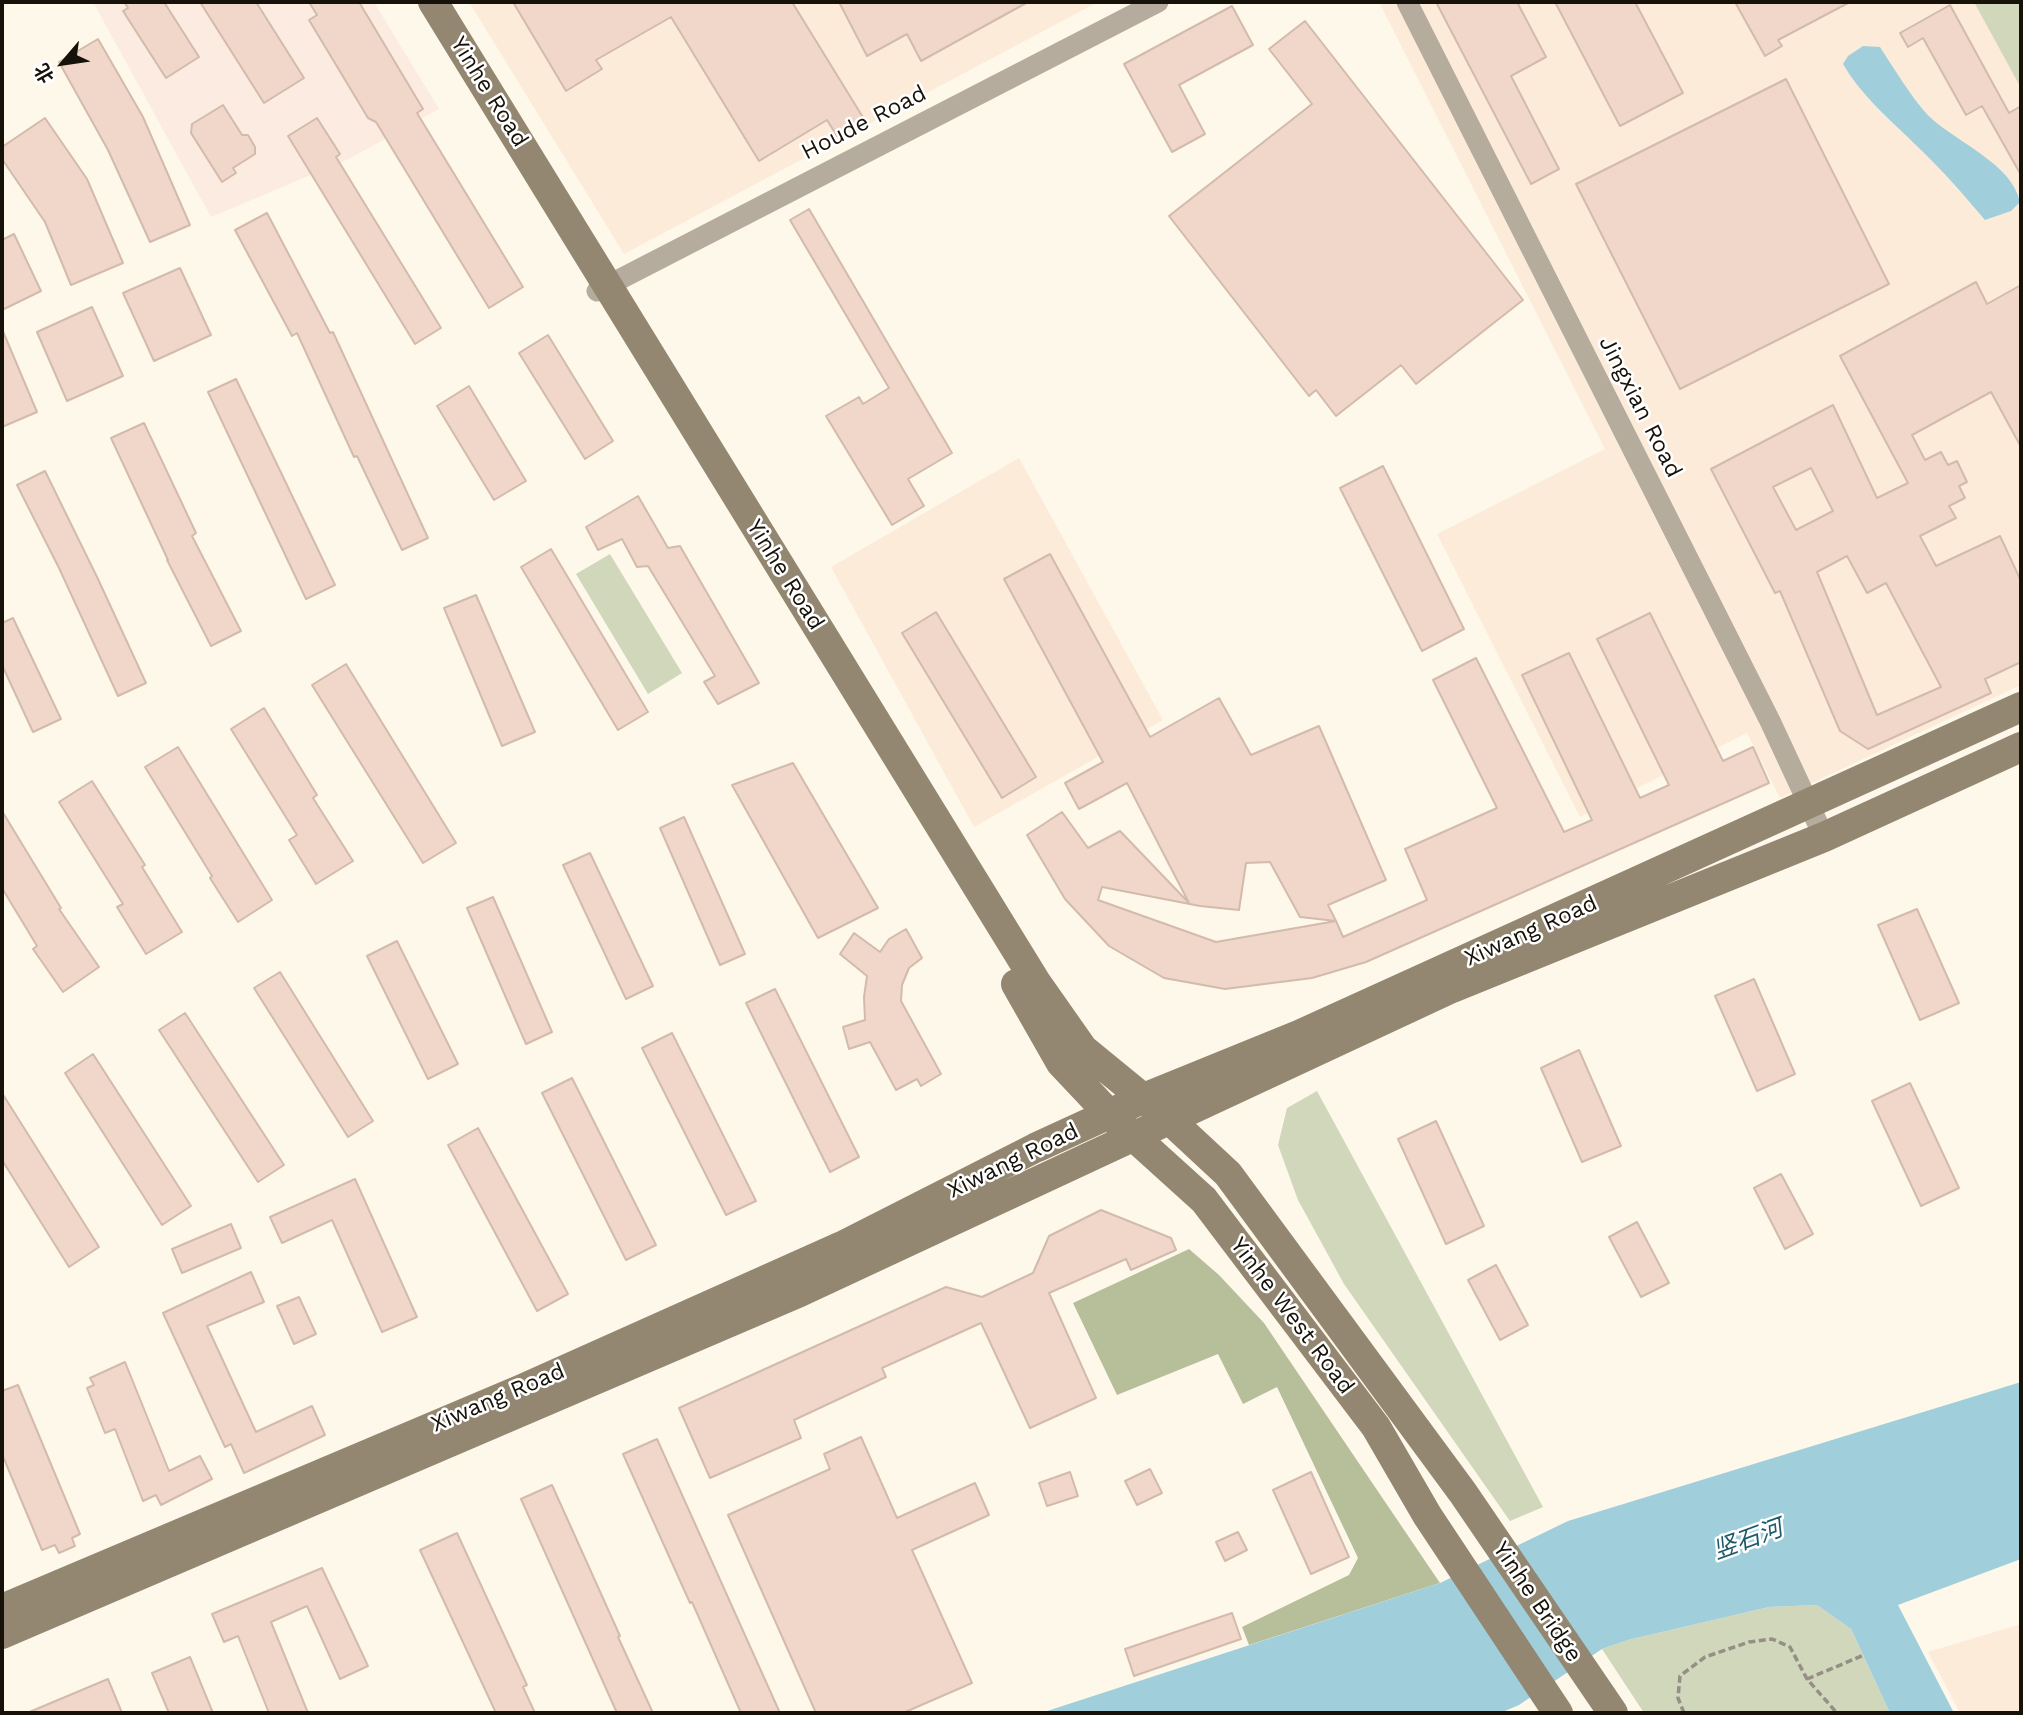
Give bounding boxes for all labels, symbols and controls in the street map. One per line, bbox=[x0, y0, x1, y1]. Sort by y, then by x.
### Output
north arrow bbox=[28, 28, 98, 98]
street label: Yinhe Road bbox=[444, 32, 534, 152]
text: 北 bbox=[30, 60, 59, 87]
street label: Houde Road bbox=[797, 80, 931, 166]
street label: Jingxian Road bbox=[1592, 332, 1688, 482]
street label: Yinhe Road bbox=[740, 515, 830, 635]
street label: Xiwang Road bbox=[1460, 889, 1602, 973]
street label: Xiwang Road bbox=[943, 1117, 1083, 1205]
street label: Yinhe West Road bbox=[1224, 1232, 1360, 1400]
street label: Xiwang Road bbox=[427, 1357, 569, 1439]
water label: 竖石河 bbox=[1709, 1514, 1787, 1566]
street label: Yinhe Bridge bbox=[1487, 1537, 1587, 1667]

